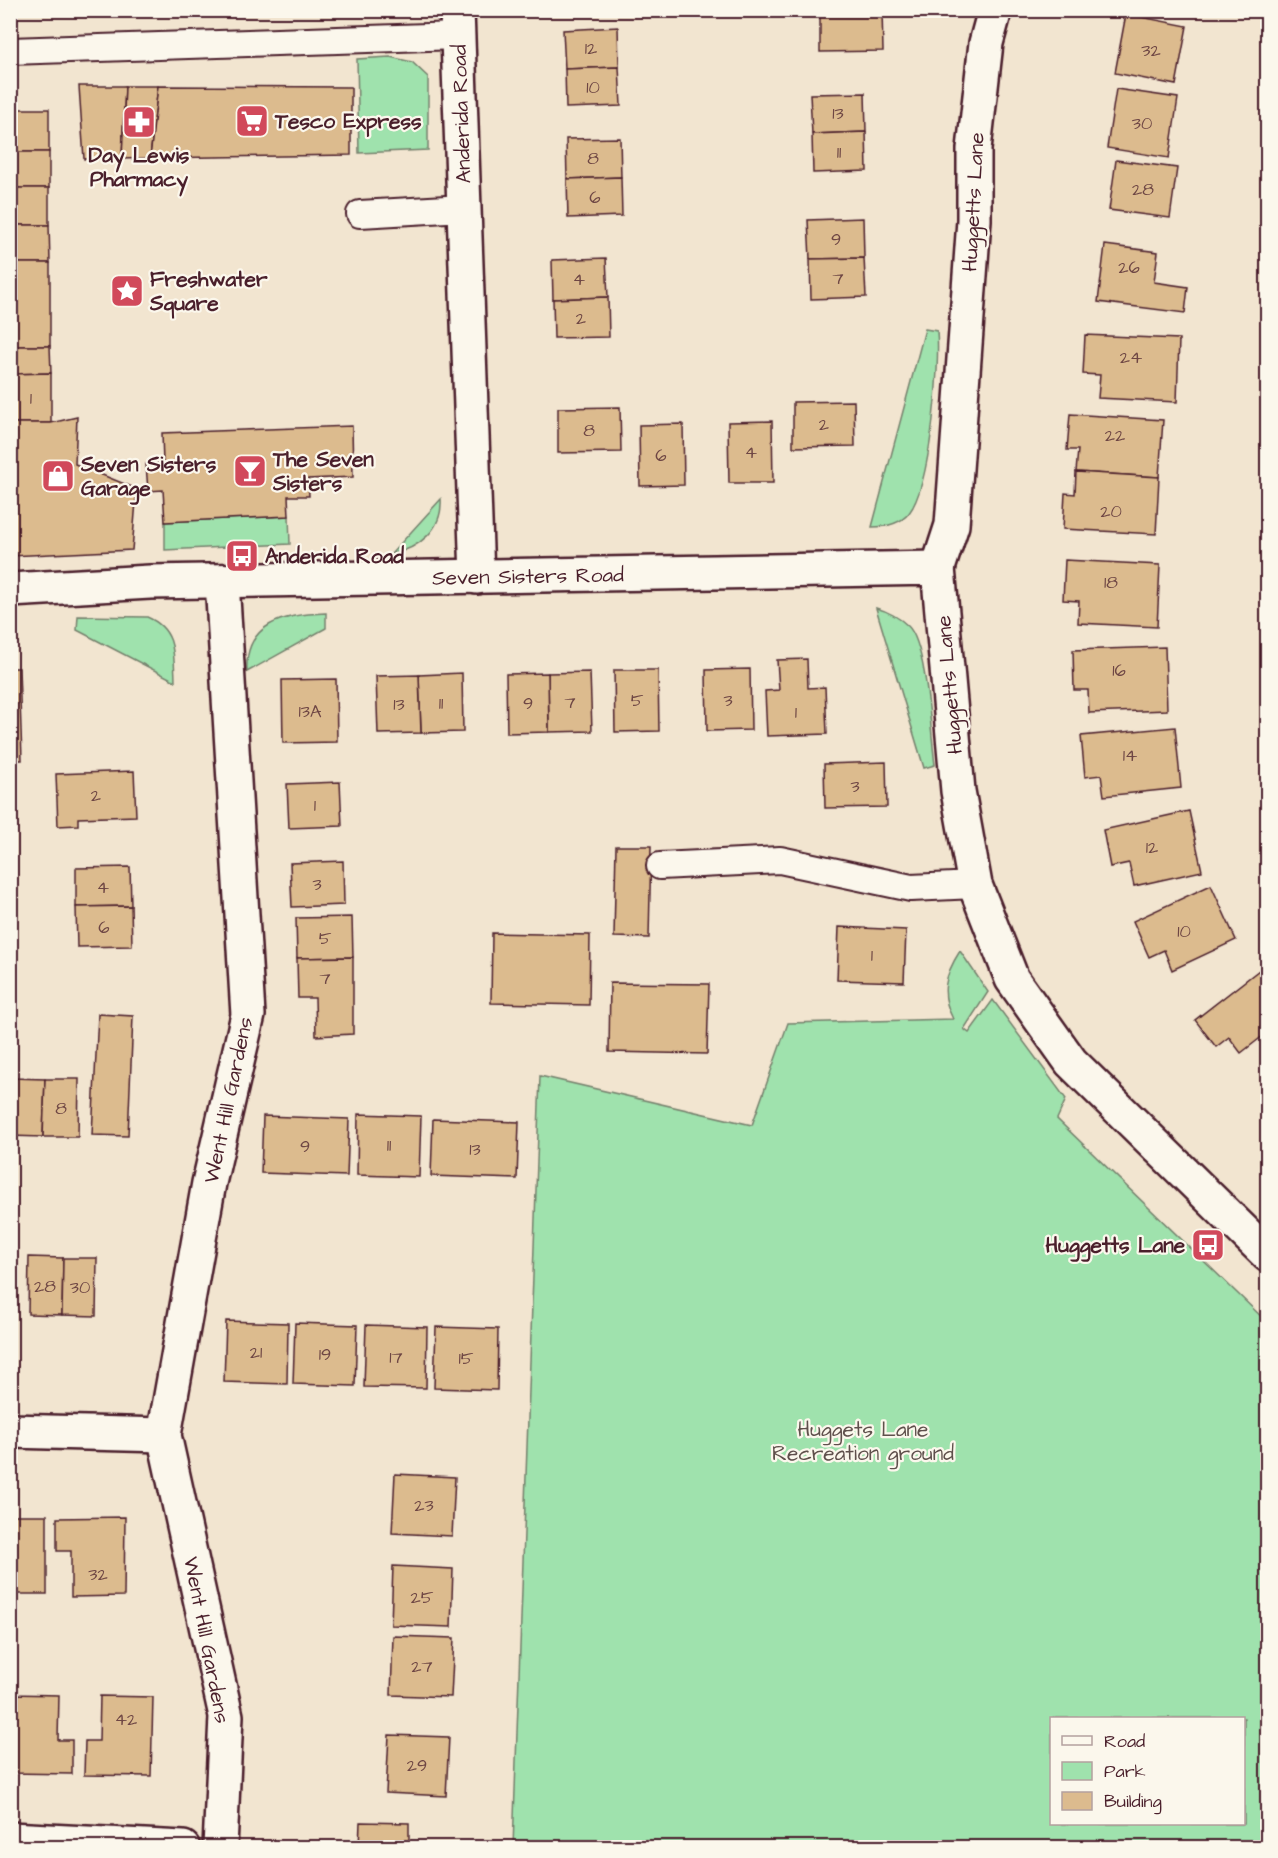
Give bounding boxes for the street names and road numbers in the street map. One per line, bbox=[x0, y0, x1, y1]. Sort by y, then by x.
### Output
street label: Anderida Road bbox=[445, 44, 478, 184]
street label: Huggetts Lane bbox=[955, 132, 994, 273]
street label: Seven Sisters Road bbox=[432, 560, 624, 593]
street label: Huggetts Lane bbox=[929, 614, 972, 756]
street label: Went Hill Gardens bbox=[197, 1014, 260, 1186]
street label: Went Hill Gardens bbox=[176, 1554, 237, 1726]

